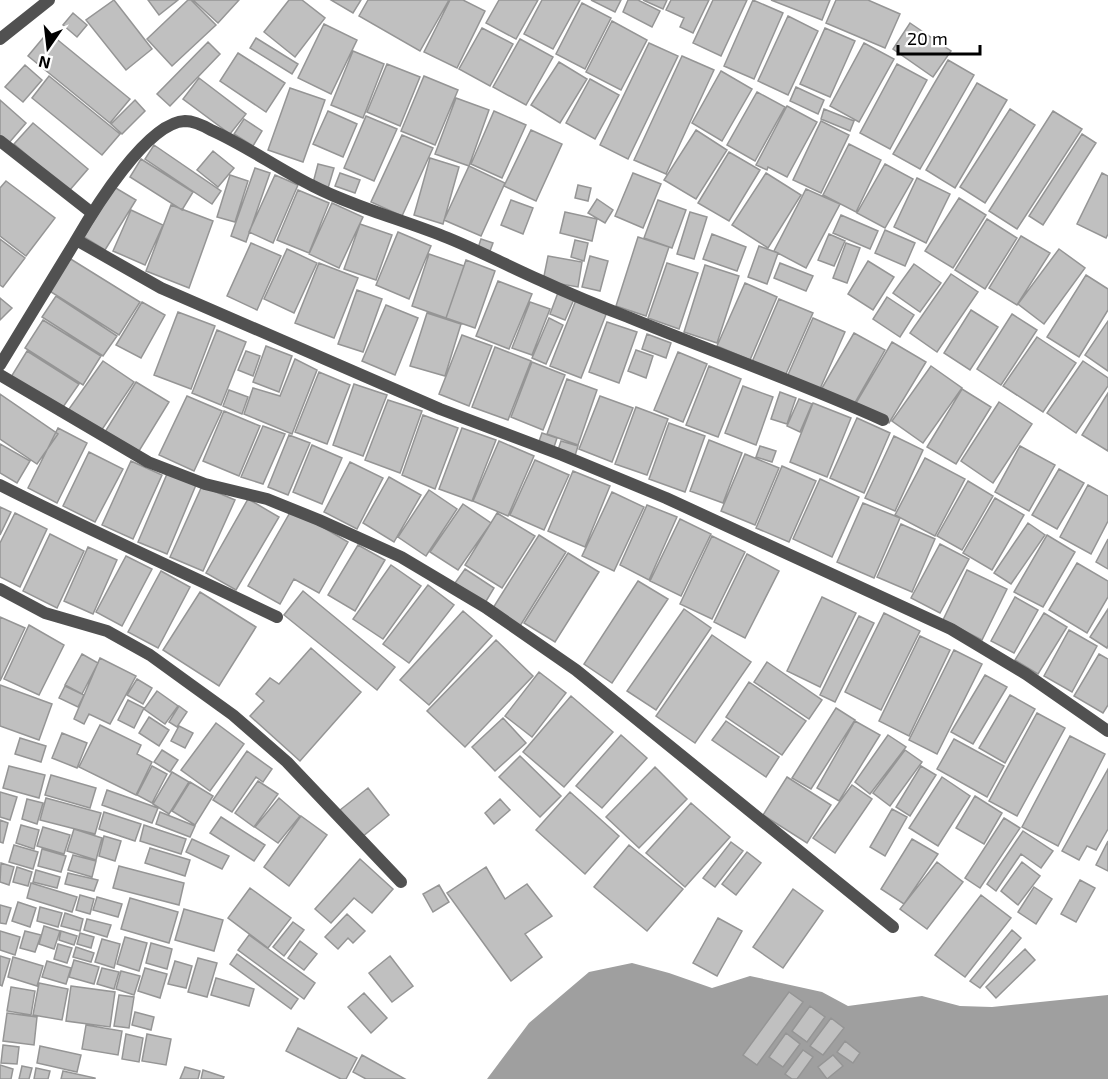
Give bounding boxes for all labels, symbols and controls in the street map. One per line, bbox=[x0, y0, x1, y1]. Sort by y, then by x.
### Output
north arrow bbox=[18, 18, 78, 78]
scale bar bbox=[898, 18, 980, 56]
text: 20 m bbox=[907, 27, 948, 49]
text: N bbox=[36, 52, 52, 74]

